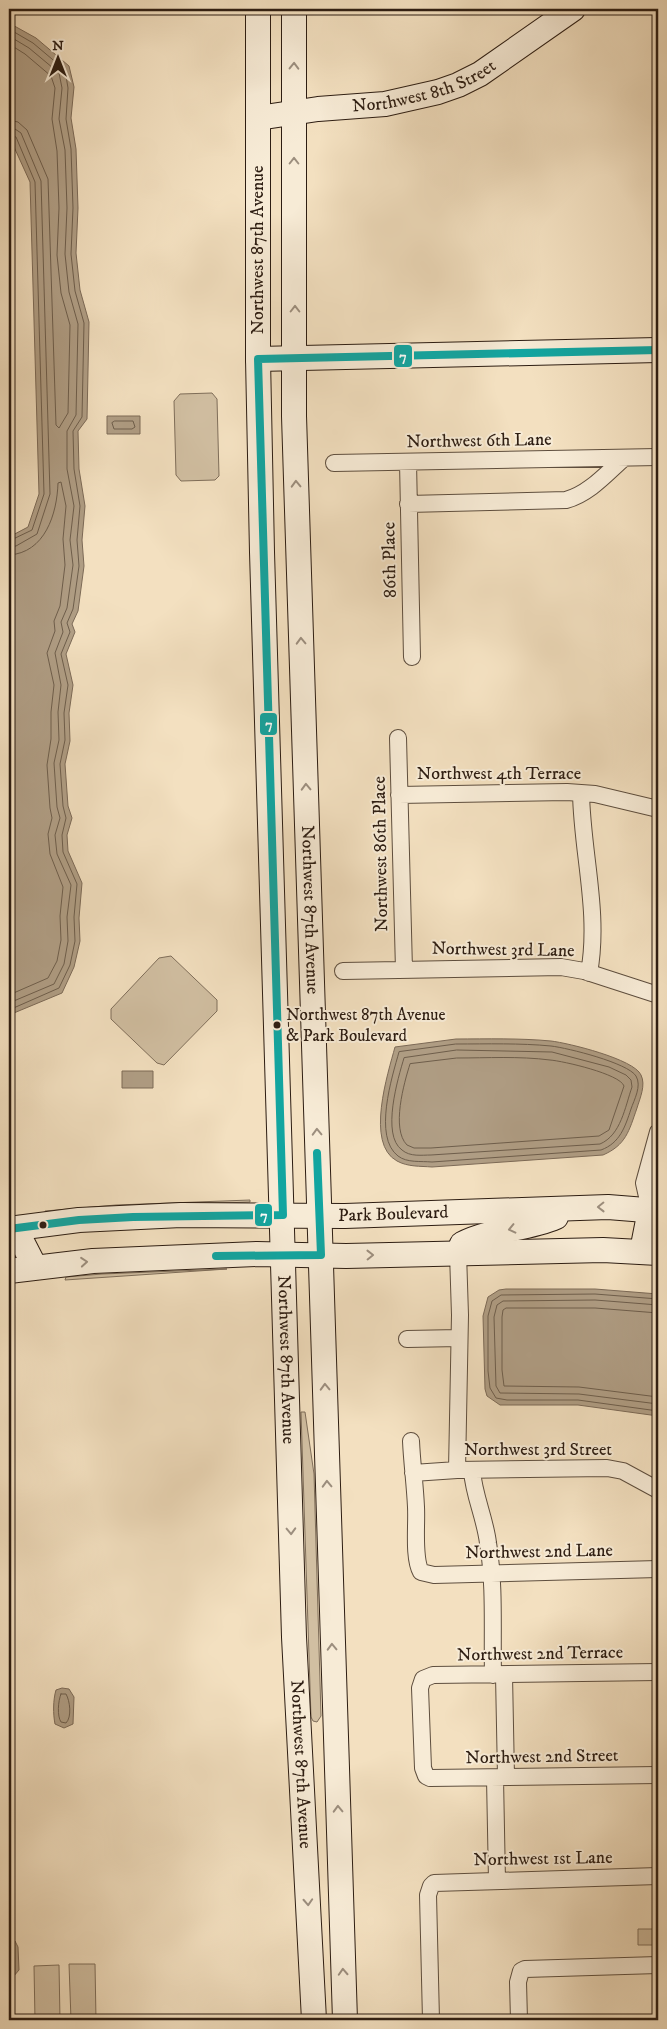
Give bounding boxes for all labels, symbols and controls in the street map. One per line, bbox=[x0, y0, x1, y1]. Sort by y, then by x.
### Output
north arrow bbox=[32, 32, 82, 82]
text: N bbox=[52, 37, 64, 55]
street label: Northwest 8th Street bbox=[351, 55, 501, 117]
one-way arrow bbox=[289, 62, 299, 70]
one-way arrow bbox=[289, 157, 299, 164]
street label: Northwest 87th Avenue bbox=[247, 166, 269, 334]
one-way arrow bbox=[290, 305, 300, 312]
line badge: 7 bbox=[393, 344, 413, 368]
text: 7 bbox=[399, 348, 407, 366]
street label: Northwest 6th Lane bbox=[406, 429, 552, 453]
one-way arrow bbox=[291, 480, 301, 488]
street label: 86th Place bbox=[378, 522, 402, 598]
one-way arrow bbox=[296, 637, 306, 645]
line badge: 7 bbox=[259, 712, 278, 736]
text: 7 bbox=[265, 716, 273, 734]
street label: Northwest 4th Terrace bbox=[417, 763, 581, 785]
street label: Northwest 86th Place bbox=[369, 776, 393, 932]
one-way arrow bbox=[301, 782, 312, 790]
street label: Northwest 87th Avenue bbox=[296, 825, 323, 995]
street label: Northwest 3rd Lane bbox=[431, 938, 575, 962]
place label: Northwest 87th Avenue & Park Boulevard bbox=[286, 1004, 446, 1047]
marker: Northwest 87th Avenue & Park Boulevard bbox=[272, 1020, 282, 1030]
one-way arrow bbox=[311, 1128, 322, 1136]
street label: Park Boulevard bbox=[338, 1201, 449, 1227]
one-way arrow bbox=[597, 1202, 604, 1212]
line badge: 7 bbox=[254, 1203, 273, 1227]
text: 7 bbox=[260, 1207, 268, 1225]
unlabelled marker bbox=[38, 1220, 48, 1230]
one-way arrow bbox=[508, 1223, 517, 1234]
one-way arrow bbox=[366, 1250, 374, 1261]
one-way arrow bbox=[80, 1257, 88, 1268]
street label: Northwest 87th Avenue bbox=[272, 1275, 299, 1444]
one-way arrow bbox=[319, 1382, 330, 1390]
street label: Northwest 3rd Street bbox=[464, 1439, 612, 1461]
one-way arrow bbox=[322, 1480, 332, 1488]
one-way arrow bbox=[286, 1527, 297, 1535]
street label: Northwest 2nd Lane bbox=[465, 1540, 613, 1564]
one-way arrow bbox=[327, 1642, 338, 1650]
street label: Northwest 2nd Terrace bbox=[457, 1642, 623, 1666]
street label: Northwest 87th Avenue bbox=[285, 1679, 316, 1849]
street label: Northwest 2nd Street bbox=[465, 1745, 619, 1769]
one-way arrow bbox=[332, 1805, 343, 1813]
street label: Northwest 1st Lane bbox=[473, 1847, 613, 1871]
one-way arrow bbox=[302, 1898, 313, 1906]
one-way arrow bbox=[338, 1967, 348, 1975]

